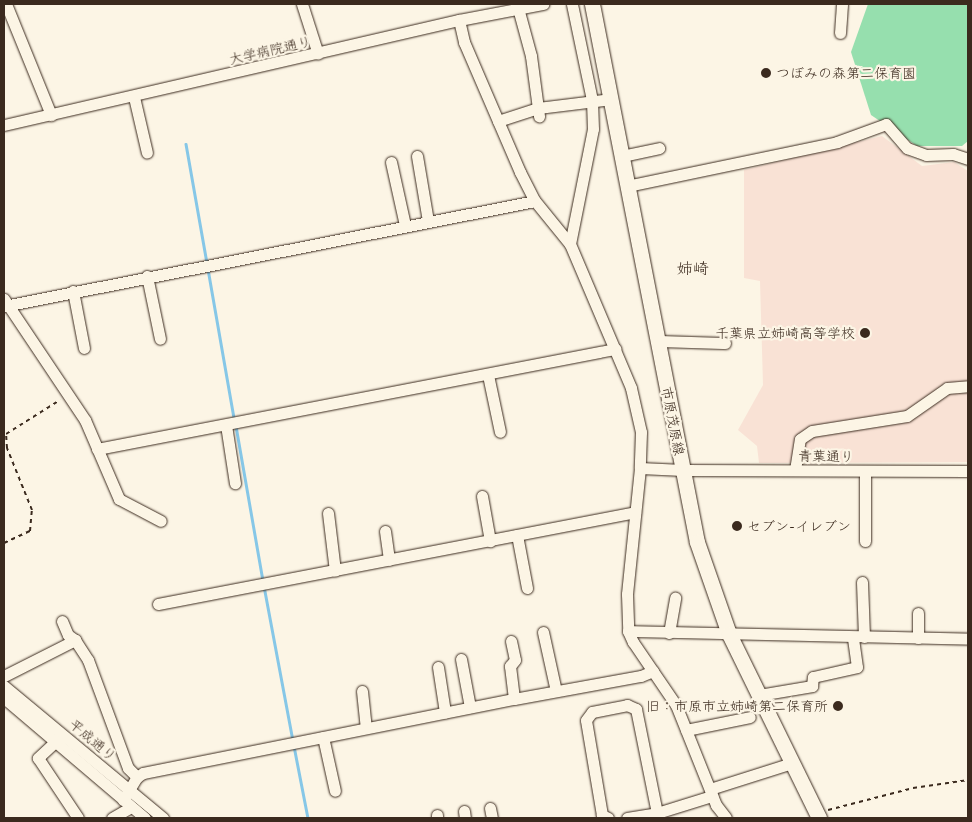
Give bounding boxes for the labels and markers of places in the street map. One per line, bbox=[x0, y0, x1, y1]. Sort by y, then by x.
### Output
place label: つぼみの森第二保育園 bbox=[776, 65, 916, 81]
marker: つぼみの森第二保育園 bbox=[760, 67, 772, 79]
place label: 千葉県立姉崎高等学校 bbox=[715, 325, 855, 341]
marker: 千葉県立姉崎高等学校 bbox=[859, 327, 871, 339]
place label: セブン-イレブン bbox=[747, 518, 851, 534]
marker: セブン-イレブン bbox=[731, 520, 743, 532]
place label: 旧：市原市立姉崎第二保育所 bbox=[646, 698, 828, 714]
marker: 旧：市原市立姉崎第二保育所 bbox=[832, 700, 844, 712]

